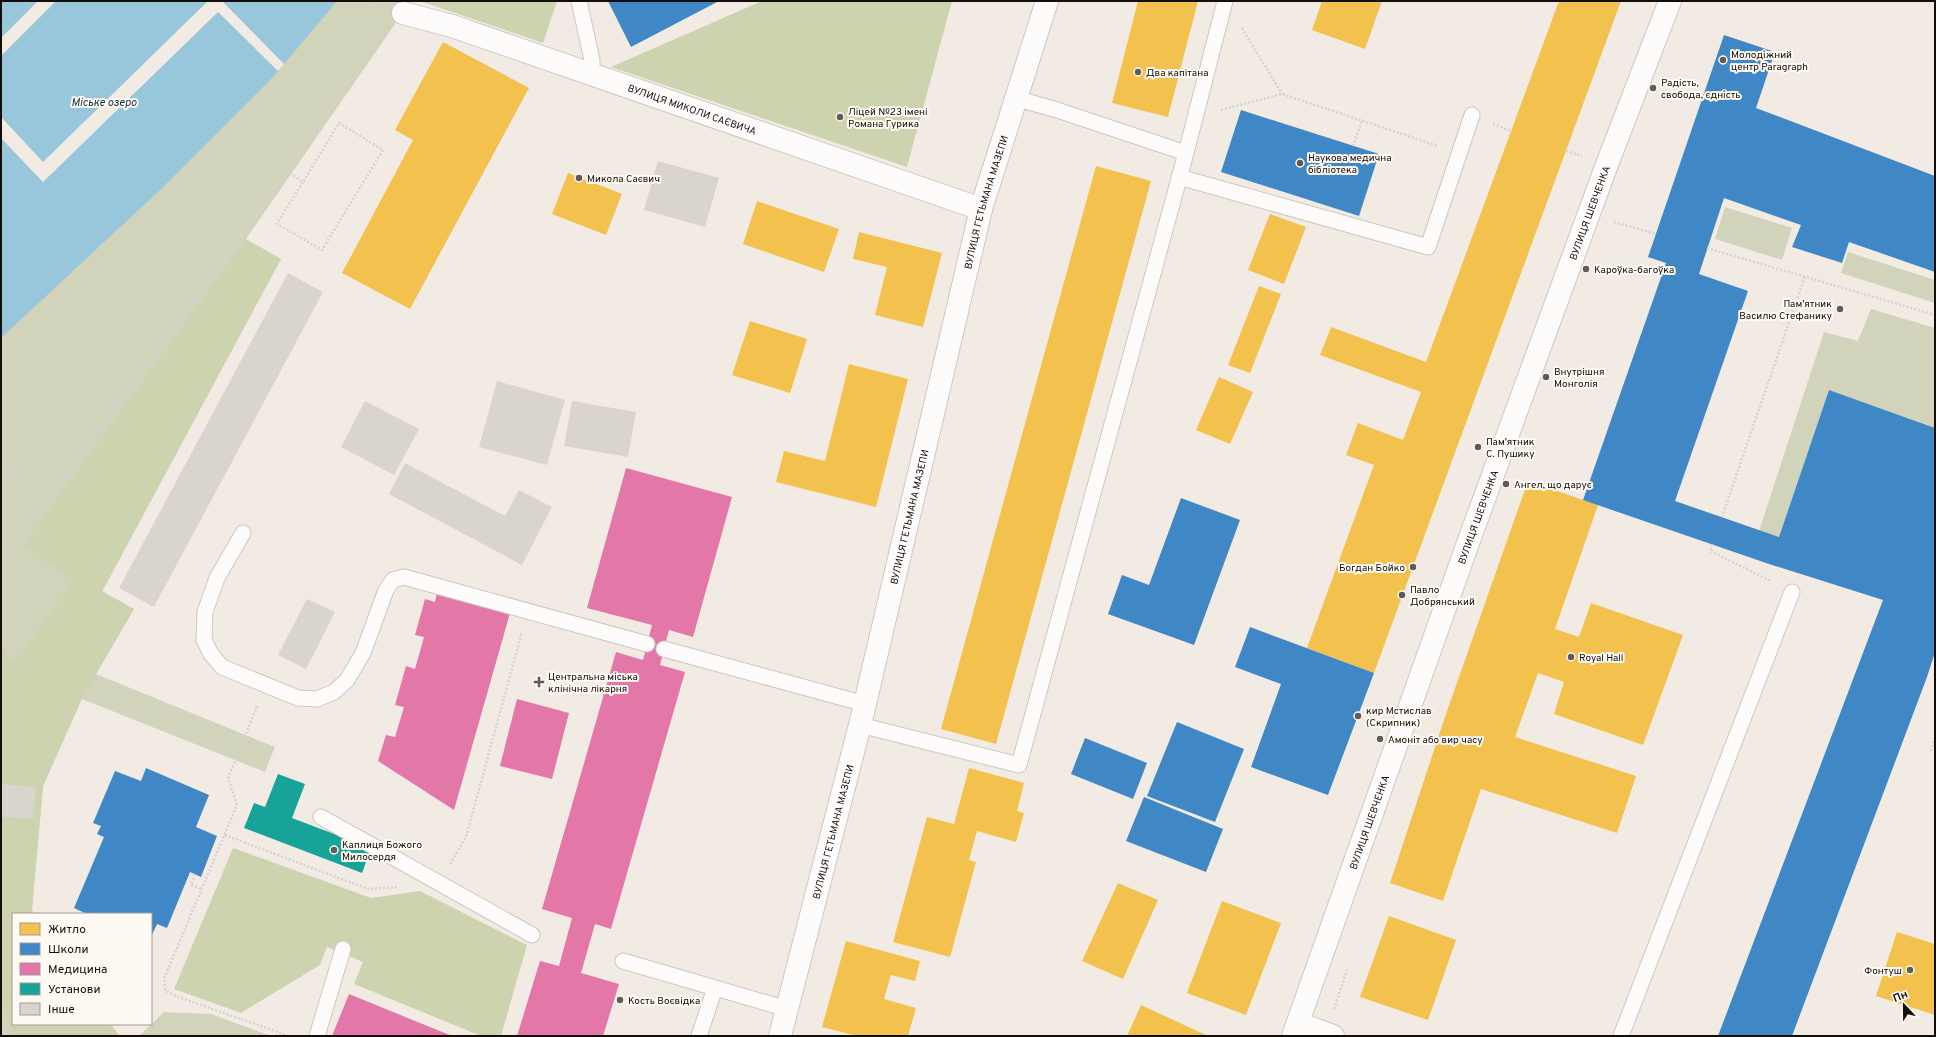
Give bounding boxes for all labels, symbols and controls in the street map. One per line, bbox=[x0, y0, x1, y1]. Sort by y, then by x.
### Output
place label: Молодіжний центр Paragraph bbox=[1731, 49, 1808, 74]
marker: Молодіжний центр Paragraph bbox=[1718, 55, 1728, 65]
marker: Два капітана bbox=[1133, 67, 1143, 77]
place label: Два капітана bbox=[1146, 67, 1208, 80]
place label: Радість, свобода, єдність bbox=[1661, 77, 1741, 102]
street label: ВУЛИЦЯ МИКОЛИ САЄВИЧА bbox=[626, 82, 758, 139]
marker: Радість, свобода, єдність bbox=[1648, 83, 1658, 93]
water label: Міське озеро bbox=[71, 96, 137, 110]
place label: Ліцей №23 імені Романа Гурика bbox=[848, 106, 928, 131]
marker: Ліцей №23 імені Романа Гурика bbox=[835, 112, 845, 122]
street label: ВУЛИЦЯ ГЕТЬМАНА МАЗЕПИ bbox=[962, 134, 1012, 271]
place label: Наукова медична бібліотека bbox=[1308, 152, 1392, 177]
marker: Наукова медична бібліотека bbox=[1295, 158, 1305, 168]
street label: ВУЛИЦЯ ШЕВЧЕНКА bbox=[1567, 164, 1614, 262]
marker: Микола Саєвич bbox=[574, 173, 584, 183]
place label: Микола Саєвич bbox=[587, 173, 660, 186]
marker: Кароўка-багоўка bbox=[1581, 264, 1591, 274]
place label: Кароўка-багоўка bbox=[1594, 264, 1674, 277]
place label: Пам'ятник Василю Стефанику bbox=[1739, 298, 1832, 323]
marker: Пам'ятник Василю Стефанику bbox=[1835, 304, 1845, 314]
place label: Внутрішня Монголія bbox=[1554, 366, 1604, 391]
marker: Внутрішня Монголія bbox=[1541, 372, 1551, 382]
place label: Пам'ятник С. Пушику bbox=[1486, 436, 1535, 461]
marker: Пам'ятник С. Пушику bbox=[1473, 442, 1483, 452]
street label: ВУЛИЦЯ ГЕТЬМАНА МАЗЕПИ bbox=[888, 448, 932, 586]
street label: ВУЛИЦЯ ШЕВЧЕНКА bbox=[1456, 468, 1502, 566]
marker: Ангел, що дарує bbox=[1501, 479, 1511, 489]
place label: Ангел, що дарує bbox=[1514, 479, 1592, 492]
place label: Богдан Бойко bbox=[1339, 562, 1405, 575]
marker: Богдан Бойко bbox=[1408, 562, 1418, 572]
place label: Павло Добрянський bbox=[1410, 584, 1475, 609]
marker: Павло Добрянський bbox=[1397, 590, 1407, 600]
marker: Royal Hall bbox=[1566, 652, 1576, 662]
place label: Royal Hall bbox=[1579, 652, 1623, 665]
place label: Центральна міська клінічна лікарня bbox=[548, 671, 638, 696]
marker: Центральна міська клінічна лікарня bbox=[533, 676, 545, 688]
place label: кир Мстислав (Скрипник) bbox=[1366, 705, 1432, 730]
marker: кир Мстислав (Скрипник) bbox=[1353, 711, 1363, 721]
marker: Амоніт або вир часу bbox=[1375, 734, 1385, 744]
place label: Амоніт або вир часу bbox=[1388, 734, 1483, 747]
street label: ВУЛИЦЯ ГЕТЬМАНА МАЗЕПИ bbox=[810, 763, 858, 901]
street label: ВУЛИЦЯ ШЕВЧЕНКА bbox=[1348, 773, 1393, 872]
place label: Каплиця Божого Милосердя bbox=[342, 839, 422, 864]
marker: Каплиця Божого Милосердя bbox=[329, 845, 339, 855]
legend bbox=[12, 913, 152, 1025]
text: Житло bbox=[48, 922, 86, 938]
text: Школи bbox=[48, 942, 89, 958]
text: Медицина bbox=[48, 962, 107, 978]
place label: Фонтуш bbox=[1864, 965, 1902, 978]
marker: Фонтуш bbox=[1905, 965, 1915, 975]
text: Установи bbox=[48, 982, 100, 998]
north arrow bbox=[1884, 985, 1924, 1025]
text: Пн bbox=[1891, 987, 1910, 1006]
marker: Кость Воєвідка bbox=[615, 995, 625, 1005]
place label: Кость Воєвідка bbox=[628, 995, 700, 1008]
text: Інше bbox=[48, 1002, 75, 1018]

